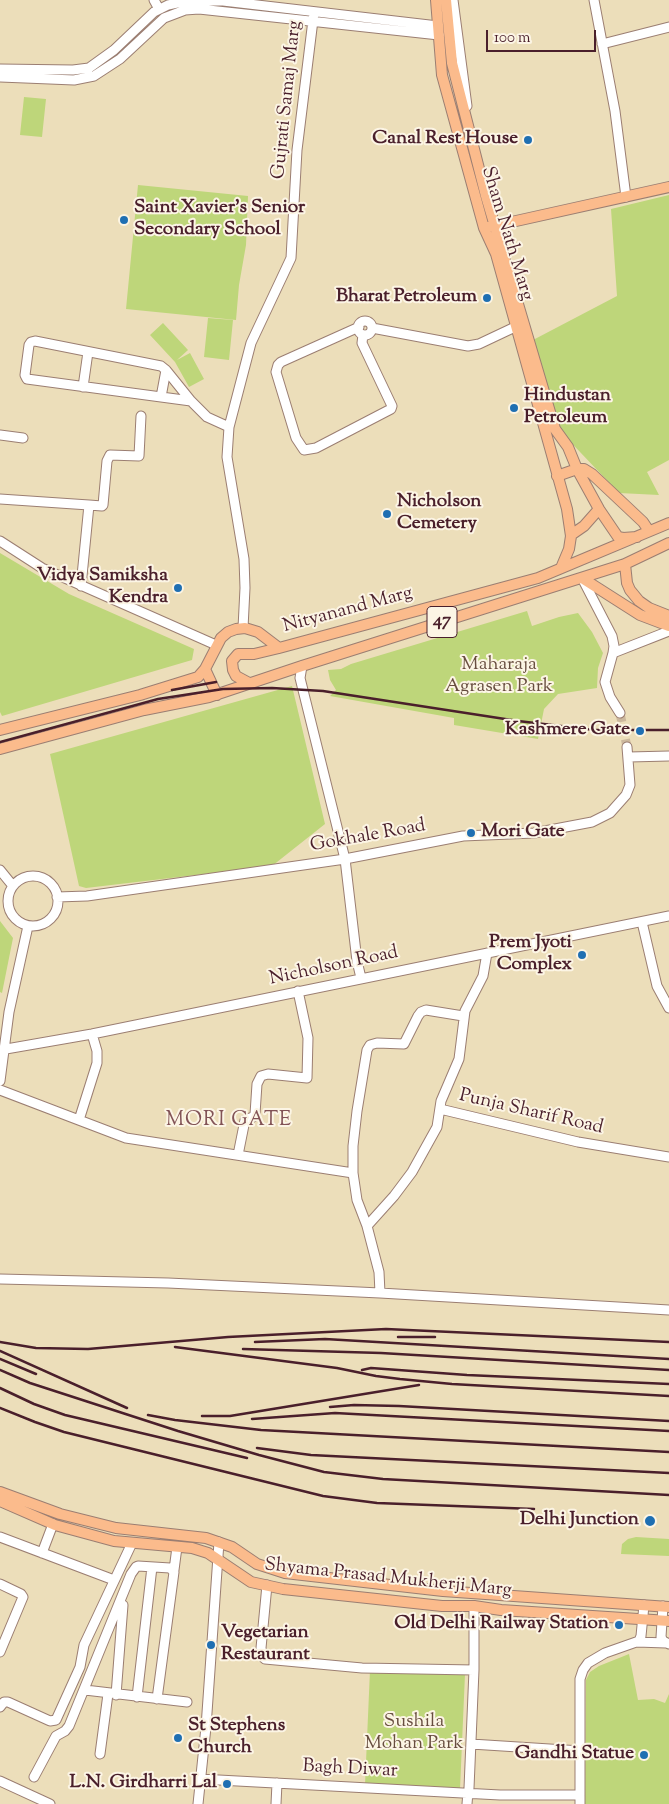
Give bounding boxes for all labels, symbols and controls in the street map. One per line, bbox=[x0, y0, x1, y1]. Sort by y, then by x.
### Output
street label: Gujrati Samaj Marg bbox=[268, 20, 308, 180]
scale bar bbox=[489, 20, 599, 52]
text: 100 m bbox=[494, 28, 530, 49]
place label: Canal Rest House bbox=[372, 129, 518, 151]
marker: Canal Rest House bbox=[522, 134, 534, 146]
street label: Sham Nath Marg bbox=[475, 164, 537, 304]
place label: Saint Xavier's Senior Secondary School bbox=[134, 198, 305, 242]
marker: Saint Xavier's Senior Secondary School bbox=[118, 214, 130, 226]
place label: Bharat Petroleum bbox=[336, 287, 477, 309]
marker: Bharat Petroleum bbox=[481, 292, 493, 304]
place label: Hindustan Petroleum bbox=[524, 386, 611, 430]
marker: Hindustan Petroleum bbox=[508, 402, 520, 414]
place label: Nicholson Cemetery bbox=[397, 492, 482, 536]
marker: Nicholson Cemetery bbox=[381, 508, 393, 520]
place label: Vidya Samiksha Kendra bbox=[37, 566, 168, 610]
marker: Vidya Samiksha Kendra bbox=[172, 582, 184, 594]
street label: Nityanand Marg bbox=[281, 583, 415, 639]
road number: 47 bbox=[427, 606, 457, 638]
park label: Maharaja Agrasen Park bbox=[445, 655, 553, 699]
place label: Kashmere Gate bbox=[505, 720, 630, 742]
marker: Kashmere Gate bbox=[634, 725, 646, 737]
street label: Gokhale Road bbox=[308, 816, 428, 858]
place label: Mori Gate bbox=[481, 822, 565, 844]
marker: Mori Gate bbox=[465, 827, 477, 839]
place label: Prem Jyoti Complex bbox=[489, 933, 572, 977]
street label: Nicholson Road bbox=[267, 942, 401, 992]
marker: Prem Jyoti Complex bbox=[576, 949, 588, 961]
street label: Punja Sharif Road bbox=[457, 1085, 605, 1141]
district label: MORI GATE bbox=[165, 1110, 293, 1134]
place label: Delhi Junction bbox=[520, 1510, 639, 1532]
marker: Delhi Junction bbox=[643, 1514, 657, 1528]
street label: Shyama Prasad Mukherji Marg bbox=[263, 1555, 513, 1603]
place label: Old Delhi Railway Station bbox=[394, 1614, 609, 1636]
marker: Old Delhi Railway Station bbox=[613, 1619, 625, 1631]
place label: Vegetarian Restaurant bbox=[221, 1623, 310, 1667]
marker: Vegetarian Restaurant bbox=[205, 1639, 217, 1651]
park label: Sushila Mohan Park bbox=[365, 1712, 463, 1756]
place label: St Stephens Church bbox=[188, 1716, 285, 1760]
marker: St Stephens Church bbox=[172, 1732, 184, 1744]
place label: Gandhi Statue bbox=[515, 1744, 634, 1766]
marker: Gandhi Statue bbox=[638, 1749, 650, 1761]
street label: Bagh Diwar bbox=[302, 1756, 398, 1784]
place label: L.N. Girdharri Lal bbox=[69, 1773, 217, 1795]
marker: L.N. Girdharri Lal bbox=[221, 1778, 233, 1790]

